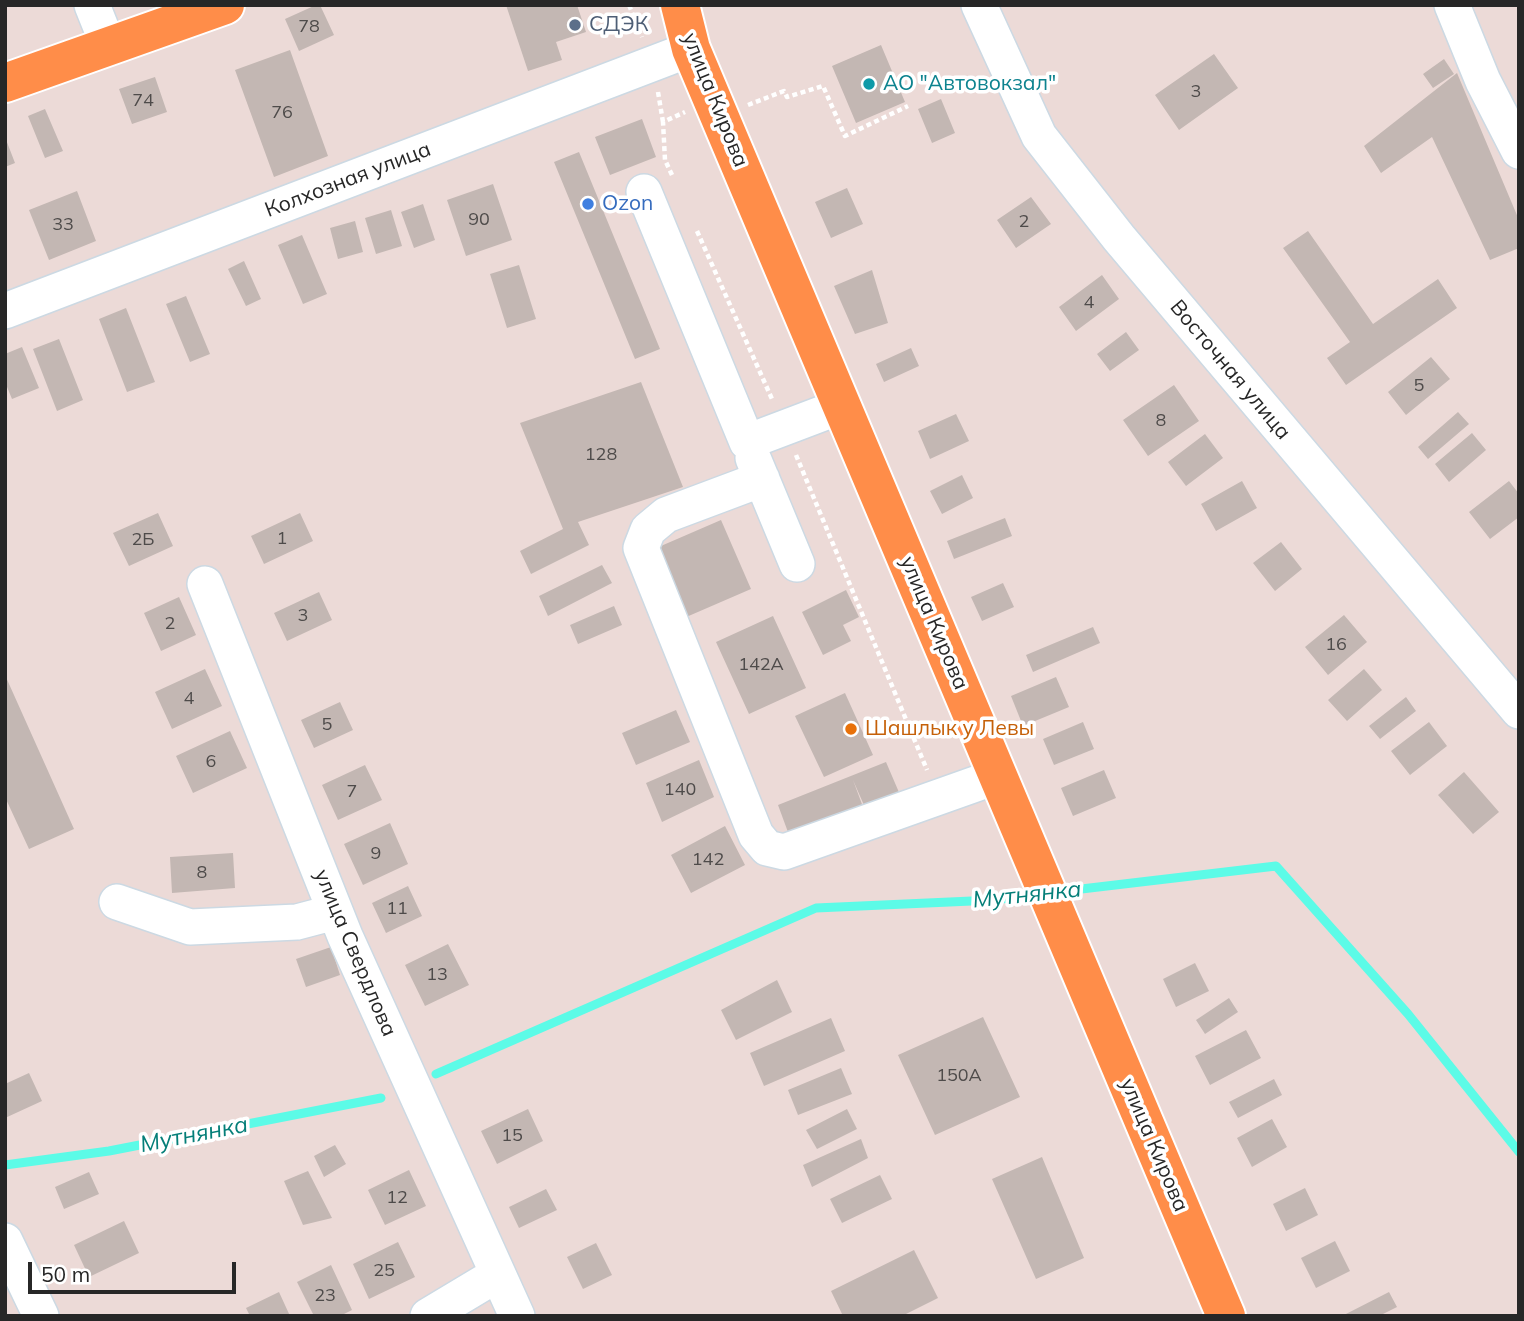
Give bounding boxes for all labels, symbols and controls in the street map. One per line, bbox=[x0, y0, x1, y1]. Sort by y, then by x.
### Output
place label: СДЭК bbox=[589, 12, 648, 38]
house number: 78 bbox=[298, 16, 320, 38]
marker: СДЭК bbox=[567, 17, 583, 33]
street label: улица Кирова bbox=[677, 29, 753, 171]
place label: АО "Автовокзал" bbox=[883, 71, 1056, 97]
marker: АО "Автовокзал" bbox=[861, 76, 877, 92]
house number: 3 bbox=[1191, 81, 1201, 103]
house number: 74 bbox=[132, 90, 154, 112]
house number: 76 bbox=[271, 102, 293, 124]
street label: Колхозная улица bbox=[261, 137, 435, 223]
place label: Ozon bbox=[602, 191, 653, 217]
marker: Ozon bbox=[580, 196, 596, 212]
house number: 90 bbox=[468, 209, 490, 231]
house number: 2 bbox=[1019, 211, 1029, 233]
house number: 33 bbox=[52, 214, 74, 236]
house number: 4 bbox=[1084, 292, 1094, 314]
street label: Восточная улица bbox=[1164, 295, 1296, 445]
house number: 5 bbox=[1414, 375, 1424, 397]
house number: 8 bbox=[1156, 410, 1166, 432]
house number: 128 bbox=[585, 444, 617, 466]
house number: 1 bbox=[277, 528, 287, 550]
house number: 2Б bbox=[132, 529, 154, 551]
street label: улица Кирова bbox=[895, 552, 973, 694]
house number: 3 bbox=[298, 605, 308, 627]
house number: 2 bbox=[165, 613, 175, 635]
house number: 16 bbox=[1325, 634, 1347, 656]
house number: 142А bbox=[738, 654, 784, 676]
house number: 4 bbox=[184, 688, 194, 710]
house number: 5 bbox=[322, 714, 332, 736]
place label: Шашлык у Левы bbox=[865, 716, 1034, 742]
marker: Шашлык у Левы bbox=[843, 721, 859, 737]
house number: 6 bbox=[206, 751, 216, 773]
house number: 140 bbox=[664, 779, 696, 801]
house number: 7 bbox=[347, 781, 357, 803]
house number: 9 bbox=[371, 843, 381, 865]
house number: 142 bbox=[692, 849, 724, 871]
house number: 8 bbox=[197, 862, 207, 884]
street label: улица Свердлова bbox=[308, 866, 402, 1040]
water label: Мутнянка bbox=[971, 876, 1083, 914]
house number: 11 bbox=[386, 898, 408, 920]
house number: 13 bbox=[426, 964, 448, 986]
house number: 150А bbox=[936, 1065, 982, 1087]
street label: улица Кирова bbox=[1115, 1074, 1193, 1216]
water label: Мутнянка bbox=[138, 1111, 250, 1159]
house number: 15 bbox=[501, 1125, 523, 1147]
house number: 12 bbox=[386, 1187, 408, 1209]
scale bar bbox=[32, 1248, 240, 1292]
house number: 25 bbox=[373, 1260, 395, 1282]
text: 50 m bbox=[41, 1261, 90, 1287]
house number: 23 bbox=[314, 1285, 336, 1307]

